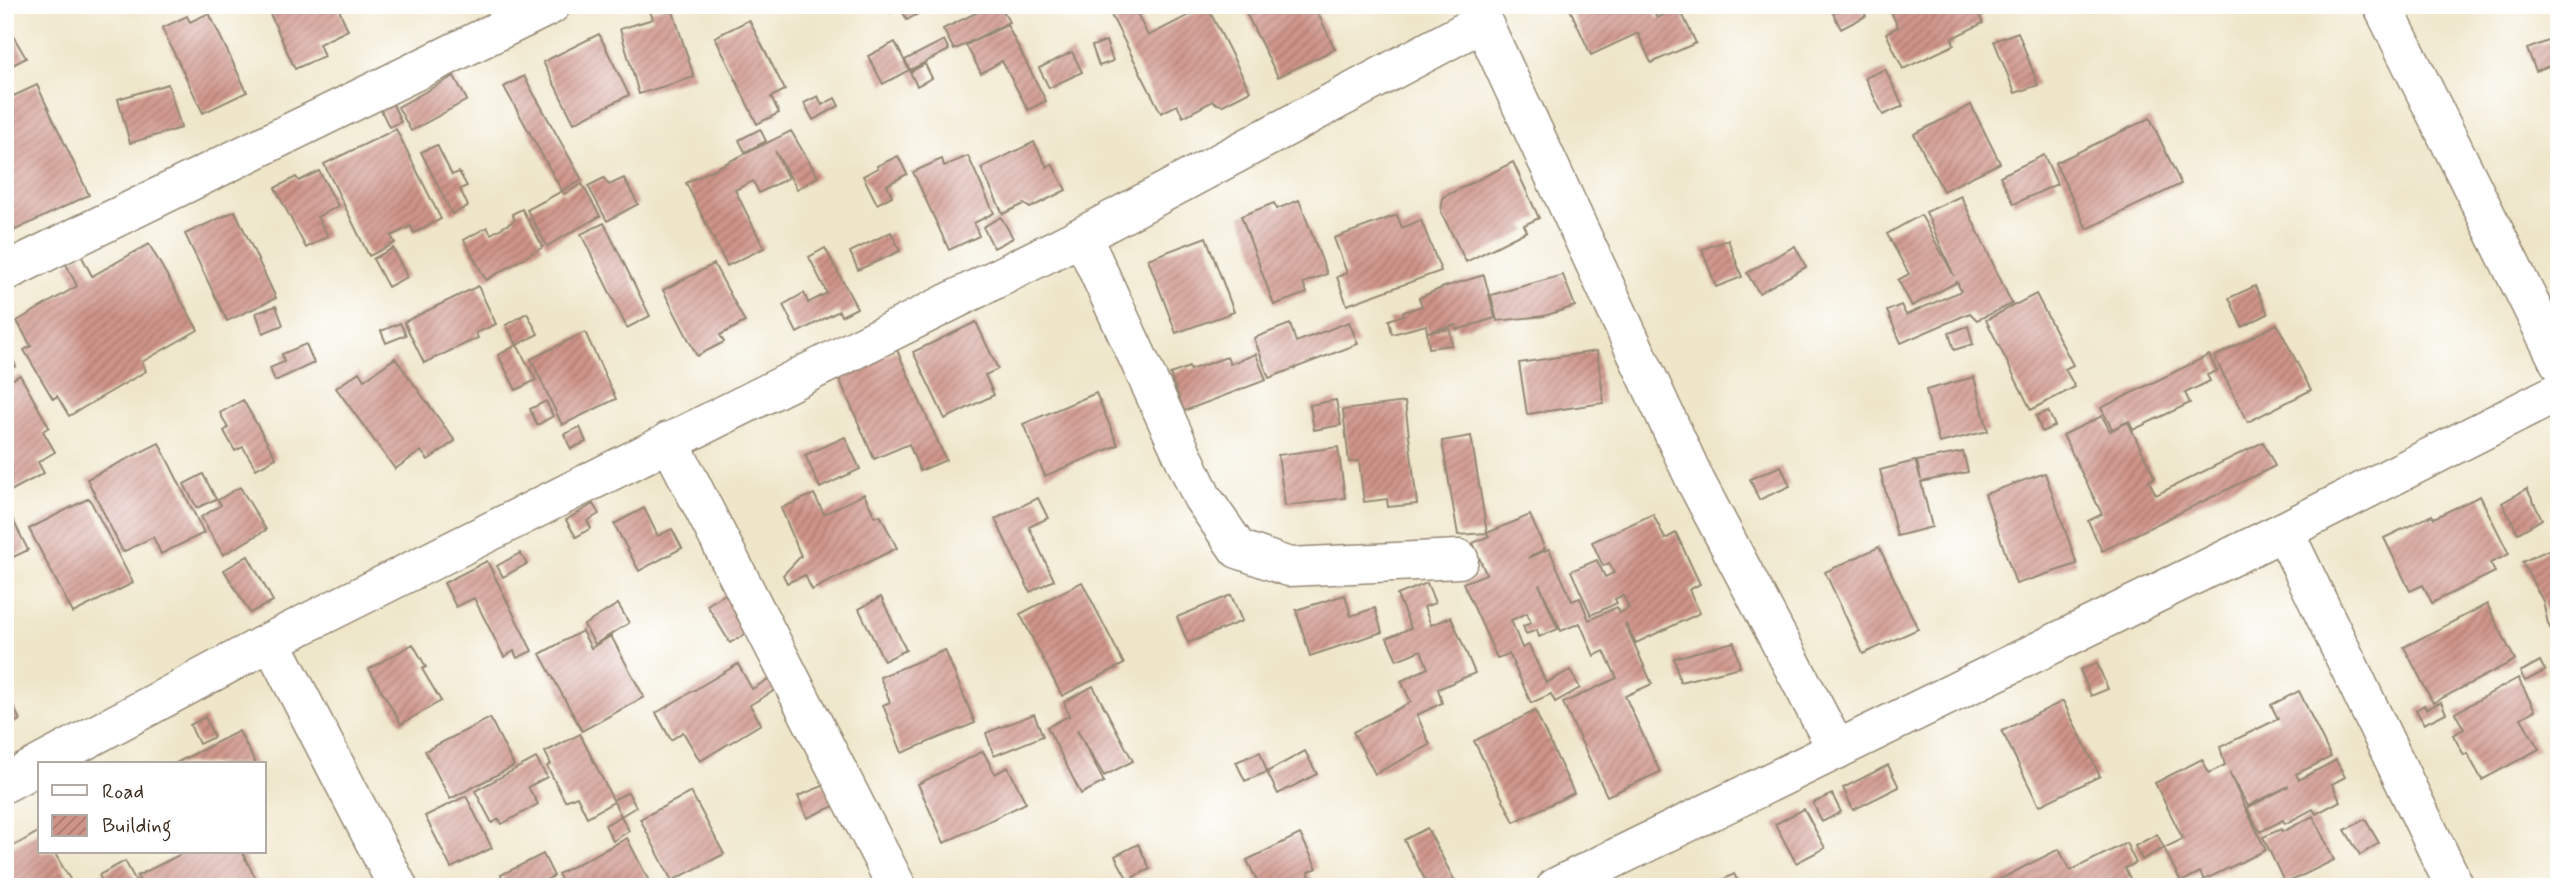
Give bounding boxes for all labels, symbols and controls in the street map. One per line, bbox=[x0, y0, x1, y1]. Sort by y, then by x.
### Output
legend bbox=[38, 762, 266, 854]
text: Road bbox=[102, 778, 144, 806]
text: Building bbox=[102, 812, 172, 842]

